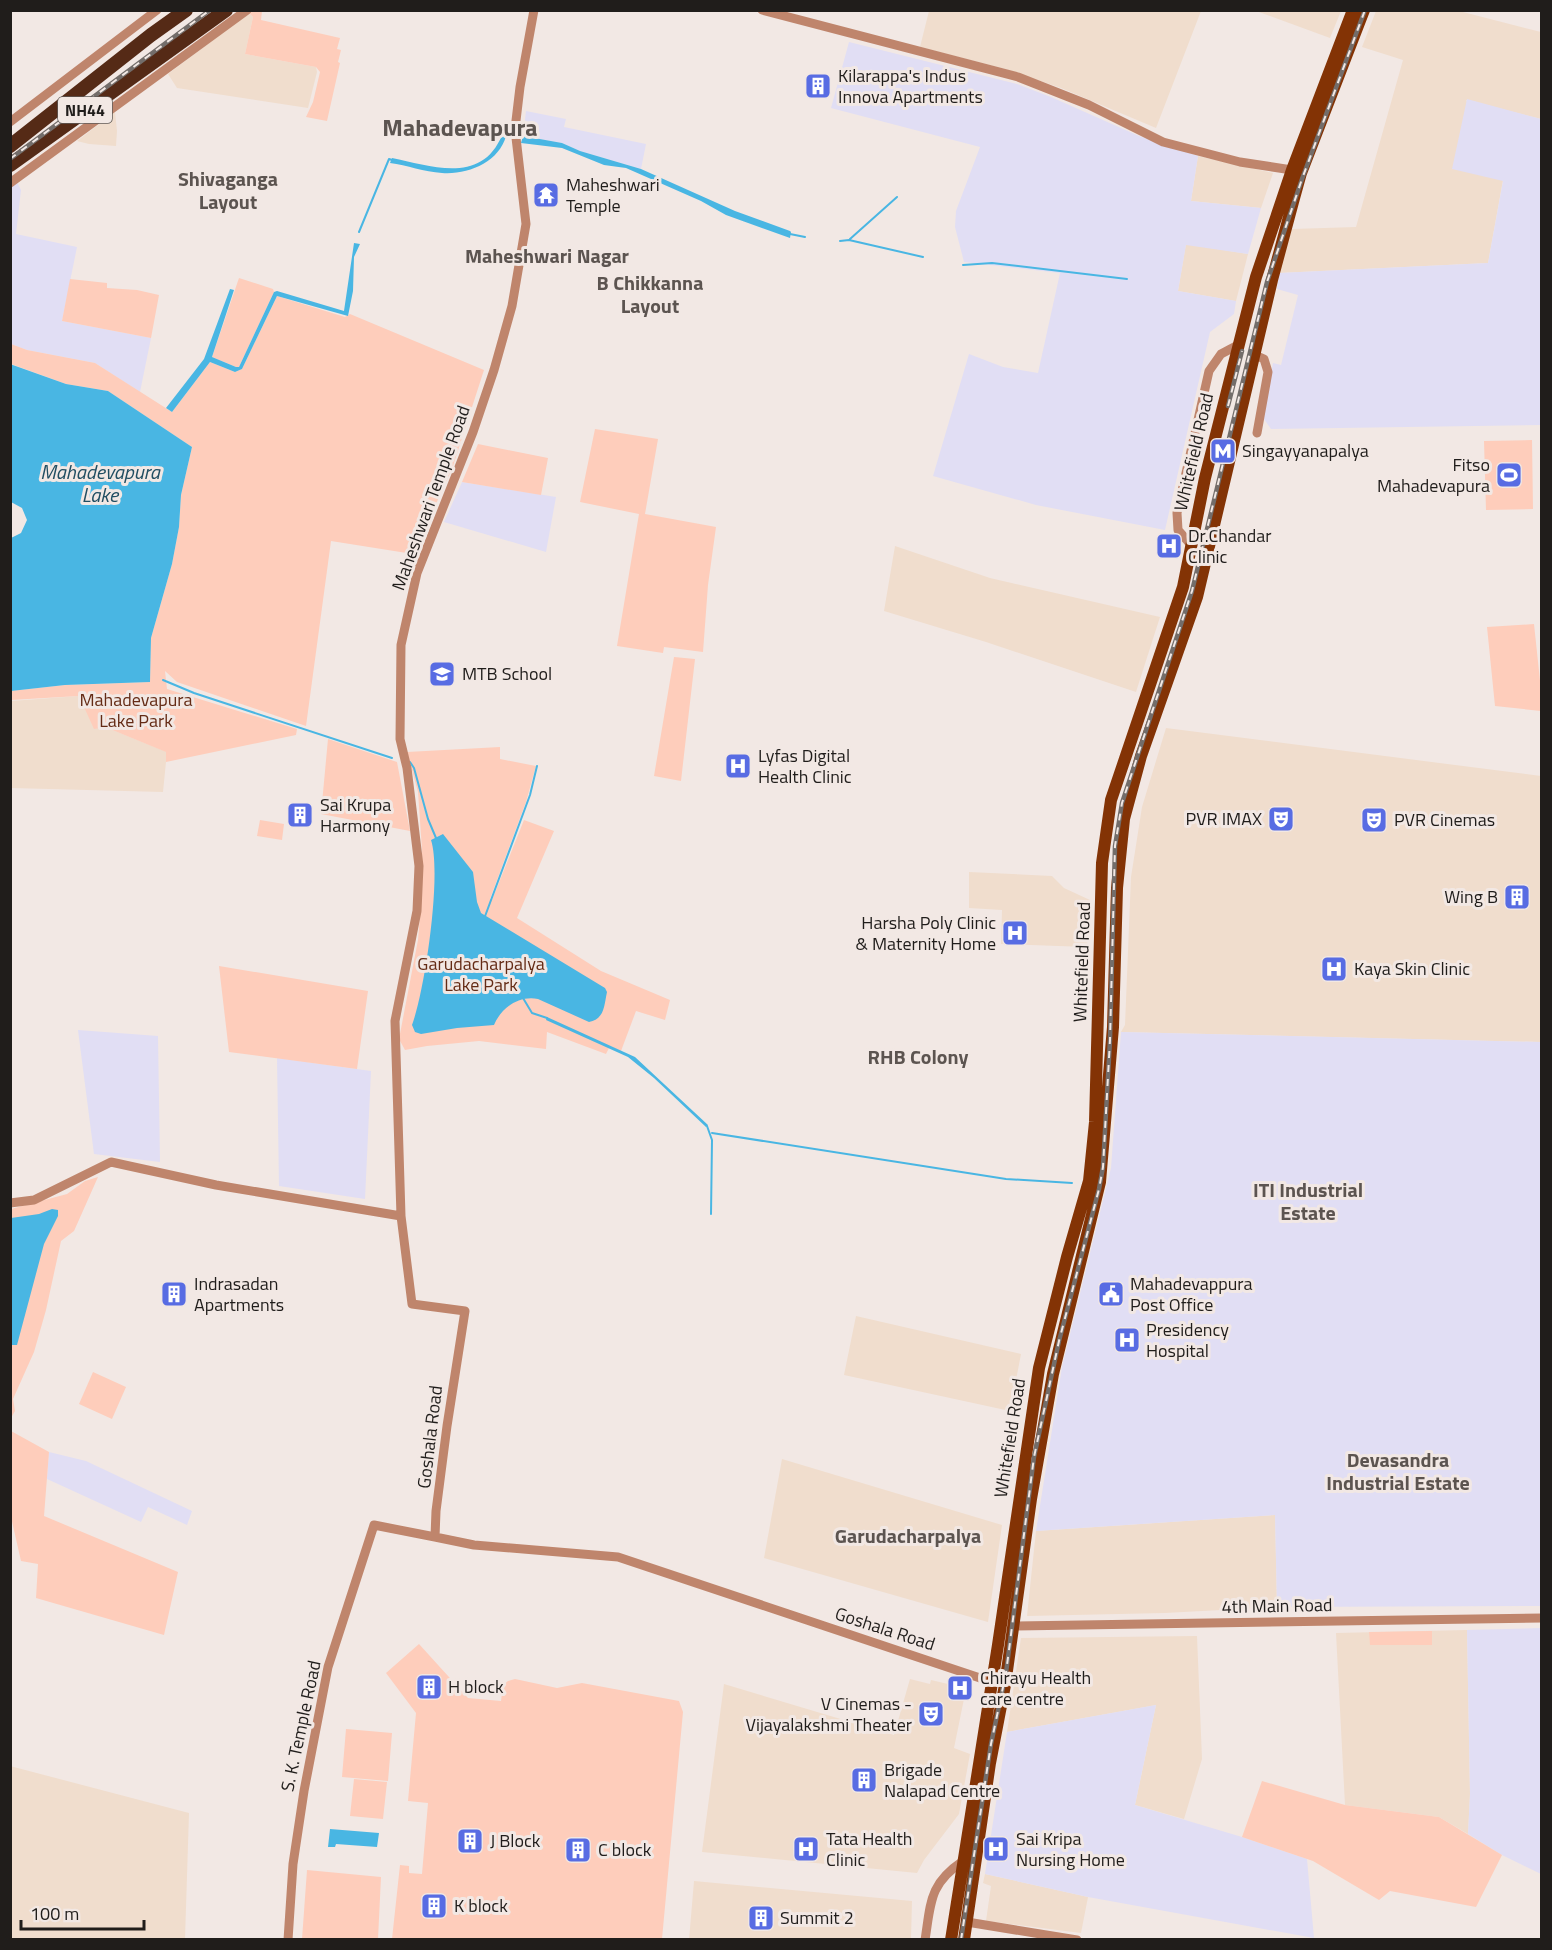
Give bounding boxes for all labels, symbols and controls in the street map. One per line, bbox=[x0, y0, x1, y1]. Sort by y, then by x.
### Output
place label: Kilarappa's Indus Innova Apartments bbox=[838, 62, 983, 110]
building icon: Kilarappa's Indus Innova Apartments bbox=[803, 71, 833, 101]
road number: NH44 bbox=[58, 97, 112, 123]
district label: Mahadevapura bbox=[382, 109, 538, 145]
district label: Shivaganga Layout bbox=[178, 163, 278, 217]
place label: Maheshwari Temple bbox=[566, 171, 660, 219]
temple icon: Maheshwari Temple bbox=[531, 180, 561, 210]
district label: Maheshwari Nagar bbox=[465, 240, 630, 271]
district label: B Chikkanna Layout bbox=[597, 267, 703, 321]
street label: Whitefield Road bbox=[1167, 390, 1220, 514]
street label: Maheshwari Temple Road bbox=[384, 401, 477, 594]
metro station icon: Singayyanapalya bbox=[1208, 436, 1238, 466]
place label: Singayyanapalya bbox=[1242, 437, 1369, 464]
place label: Fitso Mahadevapura bbox=[1377, 451, 1490, 499]
water label: Mahadevapura Lake bbox=[40, 456, 161, 510]
sports icon: Fitso Mahadevapura bbox=[1494, 460, 1524, 490]
place label: Dr.Chandar Clinic bbox=[1188, 522, 1271, 570]
hospital icon: Dr.Chandar Clinic bbox=[1154, 531, 1184, 561]
school or university icon: MTB School bbox=[427, 659, 457, 689]
place label: MTB School bbox=[462, 660, 552, 687]
park label: Mahadevapura Lake Park bbox=[79, 686, 193, 734]
place label: Lyfas Digital Health Clinic bbox=[758, 742, 852, 790]
hospital icon: Lyfas Digital Health Clinic bbox=[723, 751, 753, 781]
place label: Sai Krupa Harmony bbox=[320, 791, 391, 839]
building icon: Sai Krupa Harmony bbox=[285, 800, 315, 830]
theatre icon: PVR IMAX bbox=[1266, 804, 1296, 834]
place label: PVR IMAX bbox=[1186, 805, 1262, 832]
theatre icon: PVR Cinemas bbox=[1359, 805, 1389, 835]
place label: PVR Cinemas bbox=[1394, 806, 1495, 833]
building icon: Wing B bbox=[1502, 882, 1532, 912]
place label: Wing B bbox=[1444, 883, 1498, 910]
street label: Whitefield Road bbox=[1066, 901, 1097, 1023]
place label: Harsha Poly Clinic & Maternity Home bbox=[856, 909, 996, 957]
hospital icon: Harsha Poly Clinic & Maternity Home bbox=[1000, 918, 1030, 948]
park label: Garudacharpalya Lake Park bbox=[417, 950, 545, 998]
hospital icon: Kaya Skin Clinic bbox=[1319, 954, 1349, 984]
place label: Kaya Skin Clinic bbox=[1354, 955, 1470, 982]
district label: RHB Colony bbox=[868, 1041, 968, 1072]
district label: ITI Industrial Estate bbox=[1253, 1174, 1363, 1228]
place label: Indrasadan Apartments bbox=[194, 1270, 284, 1318]
place label: Mahadevappura Post Office bbox=[1130, 1270, 1253, 1318]
building icon: Indrasadan Apartments bbox=[159, 1279, 189, 1309]
public building icon: Mahadevappura Post Office bbox=[1096, 1279, 1126, 1309]
place label: Presidency Hospital bbox=[1146, 1316, 1229, 1364]
hospital icon: Presidency Hospital bbox=[1112, 1325, 1142, 1355]
street label: Whitefield Road bbox=[987, 1376, 1032, 1500]
street label: Goshala Road bbox=[410, 1384, 449, 1490]
district label: Devasandra Industrial Estate bbox=[1326, 1444, 1470, 1498]
district label: Garudacharpalya bbox=[835, 1520, 981, 1551]
street label: 4th Main Road bbox=[1221, 1591, 1333, 1620]
street label: Goshala Road bbox=[832, 1600, 939, 1657]
street label: S. K. Temple Road bbox=[273, 1658, 328, 1794]
place label: Chirayu Health care centre bbox=[980, 1664, 1091, 1712]
building icon: H block bbox=[414, 1672, 444, 1702]
place label: H block bbox=[448, 1673, 504, 1700]
hospital icon: Chirayu Health care centre bbox=[945, 1673, 975, 1703]
place label: V Cinemas - Vijayalakshmi Theater bbox=[746, 1690, 912, 1738]
theatre icon: V Cinemas - Vijayalakshmi Theater bbox=[916, 1699, 946, 1729]
place label: Brigade Nalapad Centre bbox=[884, 1756, 1000, 1804]
building icon: Brigade Nalapad Centre bbox=[849, 1765, 879, 1795]
place label: Tata Health Clinic bbox=[826, 1825, 913, 1873]
place label: Sai Kripa Nursing Home bbox=[1016, 1825, 1125, 1873]
building icon: J Block bbox=[455, 1826, 485, 1856]
place label: J Block bbox=[490, 1827, 541, 1854]
hospital icon: Tata Health Clinic bbox=[791, 1834, 821, 1864]
hospital icon: Sai Kripa Nursing Home bbox=[981, 1834, 1011, 1864]
building icon: C block bbox=[563, 1835, 593, 1865]
place label: C block bbox=[598, 1836, 652, 1863]
building icon: K block bbox=[419, 1891, 449, 1921]
place label: K block bbox=[454, 1892, 508, 1919]
scale bar bbox=[21, 1893, 144, 1931]
text: 100 m bbox=[30, 1900, 79, 1927]
building icon: Summit 2 bbox=[746, 1903, 776, 1933]
place label: Summit 2 bbox=[780, 1904, 854, 1931]

